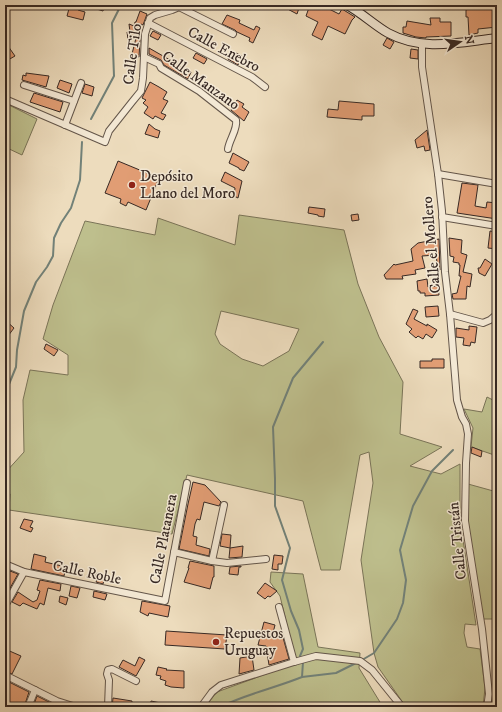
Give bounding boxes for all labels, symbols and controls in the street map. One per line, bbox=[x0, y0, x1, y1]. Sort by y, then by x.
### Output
street label: Calle Tilo bbox=[119, 22, 146, 86]
street label: Calle Enebro bbox=[184, 22, 263, 76]
north arrow bbox=[440, 22, 480, 62]
text: N bbox=[461, 34, 477, 46]
street label: Calle Manzano bbox=[158, 47, 243, 114]
place label: Depósito Llano del Moro bbox=[140, 167, 235, 203]
marker: Depósito Llano del Moro bbox=[127, 180, 137, 190]
street label: Calle el Mollero bbox=[418, 196, 445, 294]
street label: Calle Platanera bbox=[145, 492, 182, 586]
street label: Calle Tristán bbox=[444, 501, 471, 581]
street label: Calle Roble bbox=[51, 556, 123, 589]
place label: Repuestos Uruguay bbox=[224, 624, 283, 660]
marker: Repuestos Uruguay bbox=[211, 637, 221, 647]

